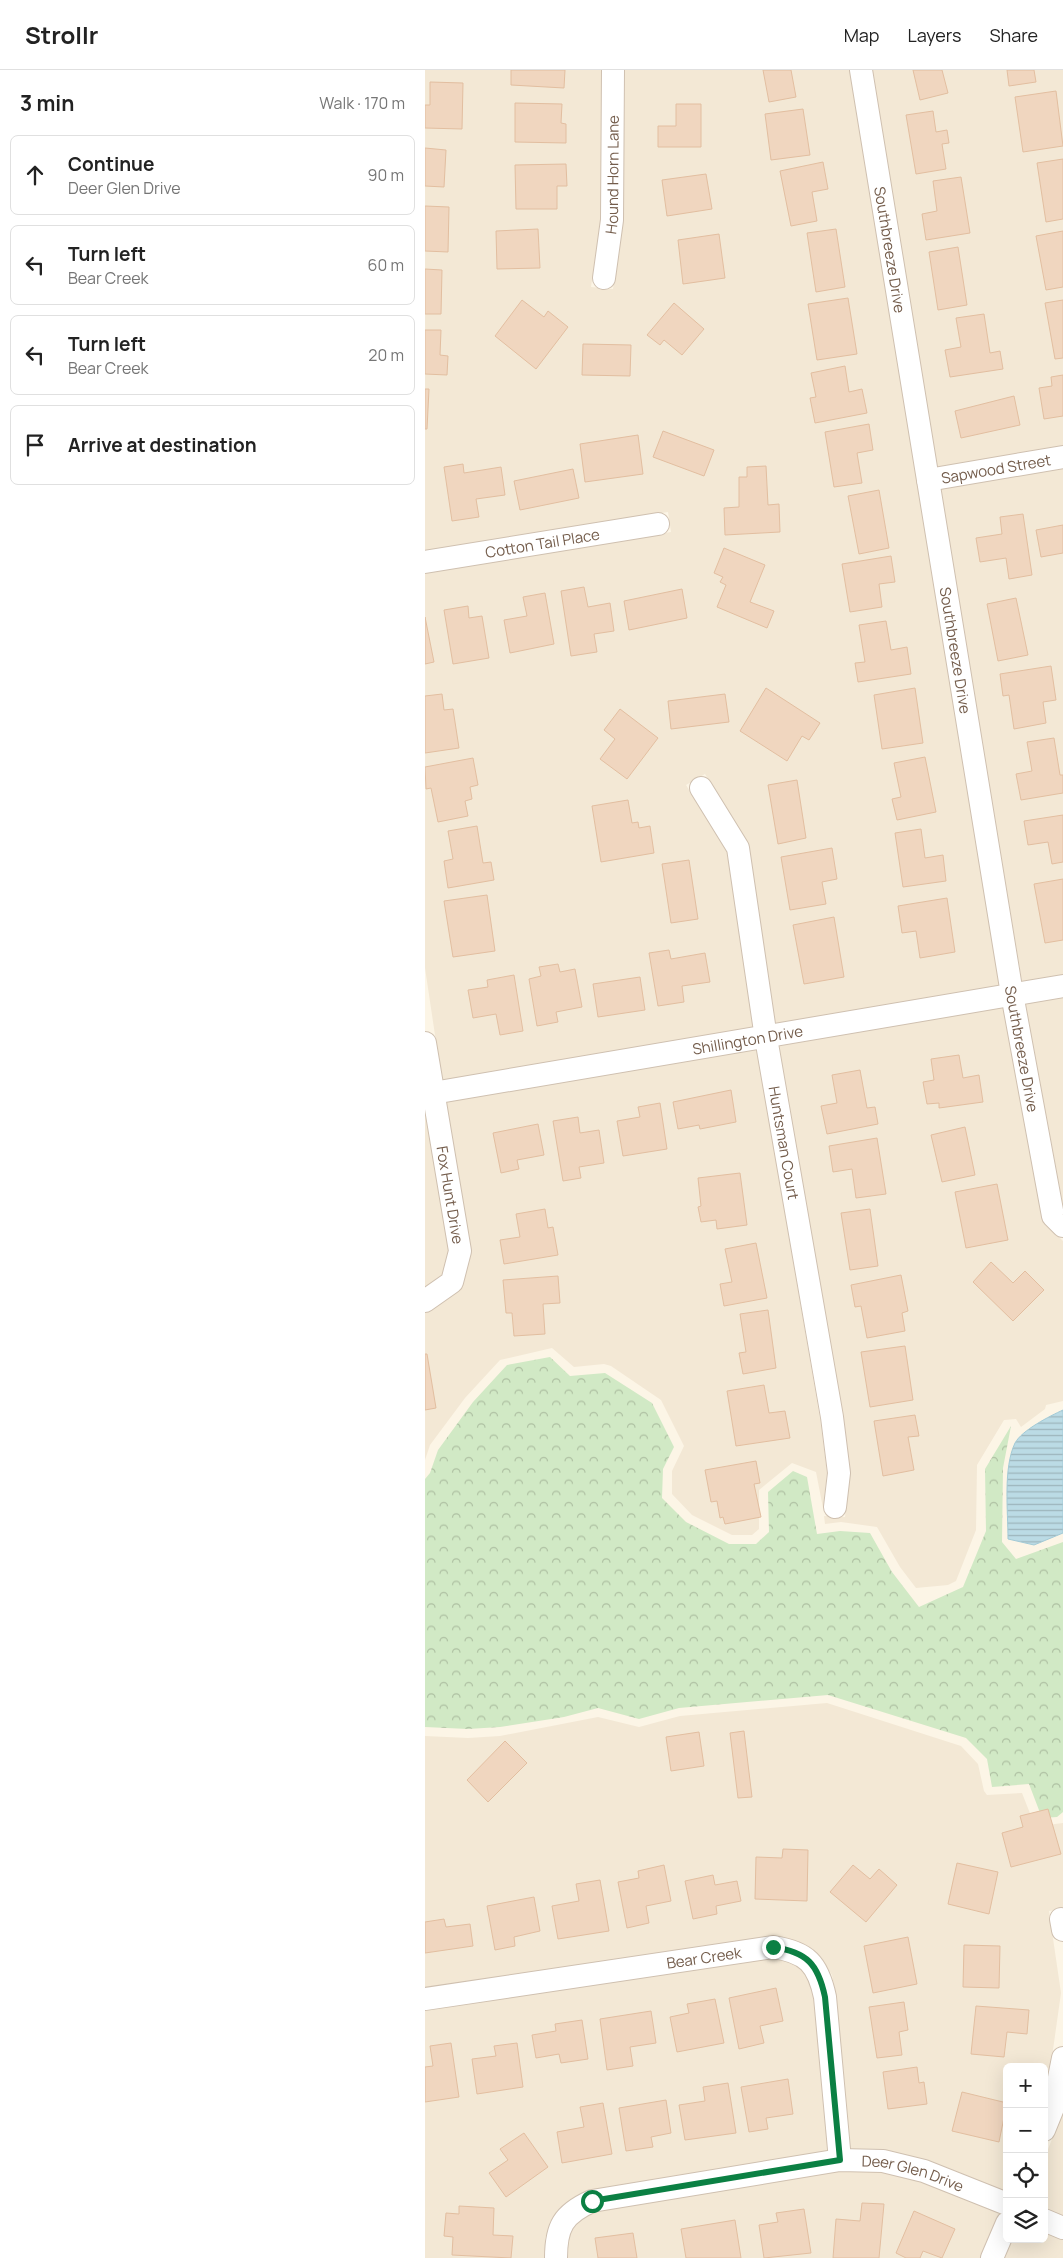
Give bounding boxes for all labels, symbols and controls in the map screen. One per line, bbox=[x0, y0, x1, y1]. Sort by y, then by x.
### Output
text: Strollr bbox=[25, 18, 98, 51]
text: Map bbox=[844, 23, 879, 47]
text: Layers bbox=[907, 23, 961, 47]
text: Share bbox=[989, 23, 1038, 47]
text: 3 min bbox=[20, 89, 74, 117]
text: Walk · 170 m bbox=[319, 92, 405, 114]
street label: Hound Horn Lane bbox=[600, 115, 623, 235]
text: Continue bbox=[68, 151, 154, 177]
icon: ahead bbox=[21, 161, 49, 189]
text: 90 m bbox=[368, 164, 404, 186]
text: Deer Glen Drive bbox=[68, 177, 181, 199]
street label: Southbreeze Drive bbox=[870, 185, 911, 315]
text: Turn left bbox=[68, 241, 146, 267]
icon: left bbox=[21, 251, 49, 279]
text: 60 m bbox=[368, 254, 404, 276]
text: Bear Creek bbox=[68, 267, 149, 289]
text: Turn left bbox=[68, 331, 146, 357]
icon: left bbox=[21, 341, 49, 369]
text: 20 m bbox=[368, 344, 404, 366]
text: Bear Creek bbox=[68, 357, 149, 379]
icon: arrive bbox=[21, 431, 49, 459]
text: Arrive at destination bbox=[68, 432, 257, 458]
street label: Sapwood Street bbox=[939, 449, 1053, 488]
street label: Cotton Tail Place bbox=[484, 523, 601, 563]
street label: Southbreeze Drive bbox=[935, 585, 977, 715]
street label: Southbreeze Drive bbox=[1000, 984, 1044, 1114]
street label: Shillington Drive bbox=[691, 1020, 805, 1059]
street label: Huntsman Court bbox=[764, 1084, 804, 1201]
street label: Fox Hunt Drive bbox=[432, 1144, 469, 1246]
route end bbox=[762, 1936, 785, 1959]
street label: Bear Creek bbox=[665, 1941, 743, 1973]
map controls bbox=[1003, 2063, 1048, 2243]
button: + bbox=[1003, 2063, 1048, 2108]
button: − bbox=[1003, 2108, 1048, 2153]
street label: Deer Glen Drive bbox=[861, 2150, 967, 2196]
button: locate bbox=[1003, 2153, 1048, 2198]
route start bbox=[581, 2190, 604, 2213]
button: layers bbox=[1003, 2198, 1048, 2243]

